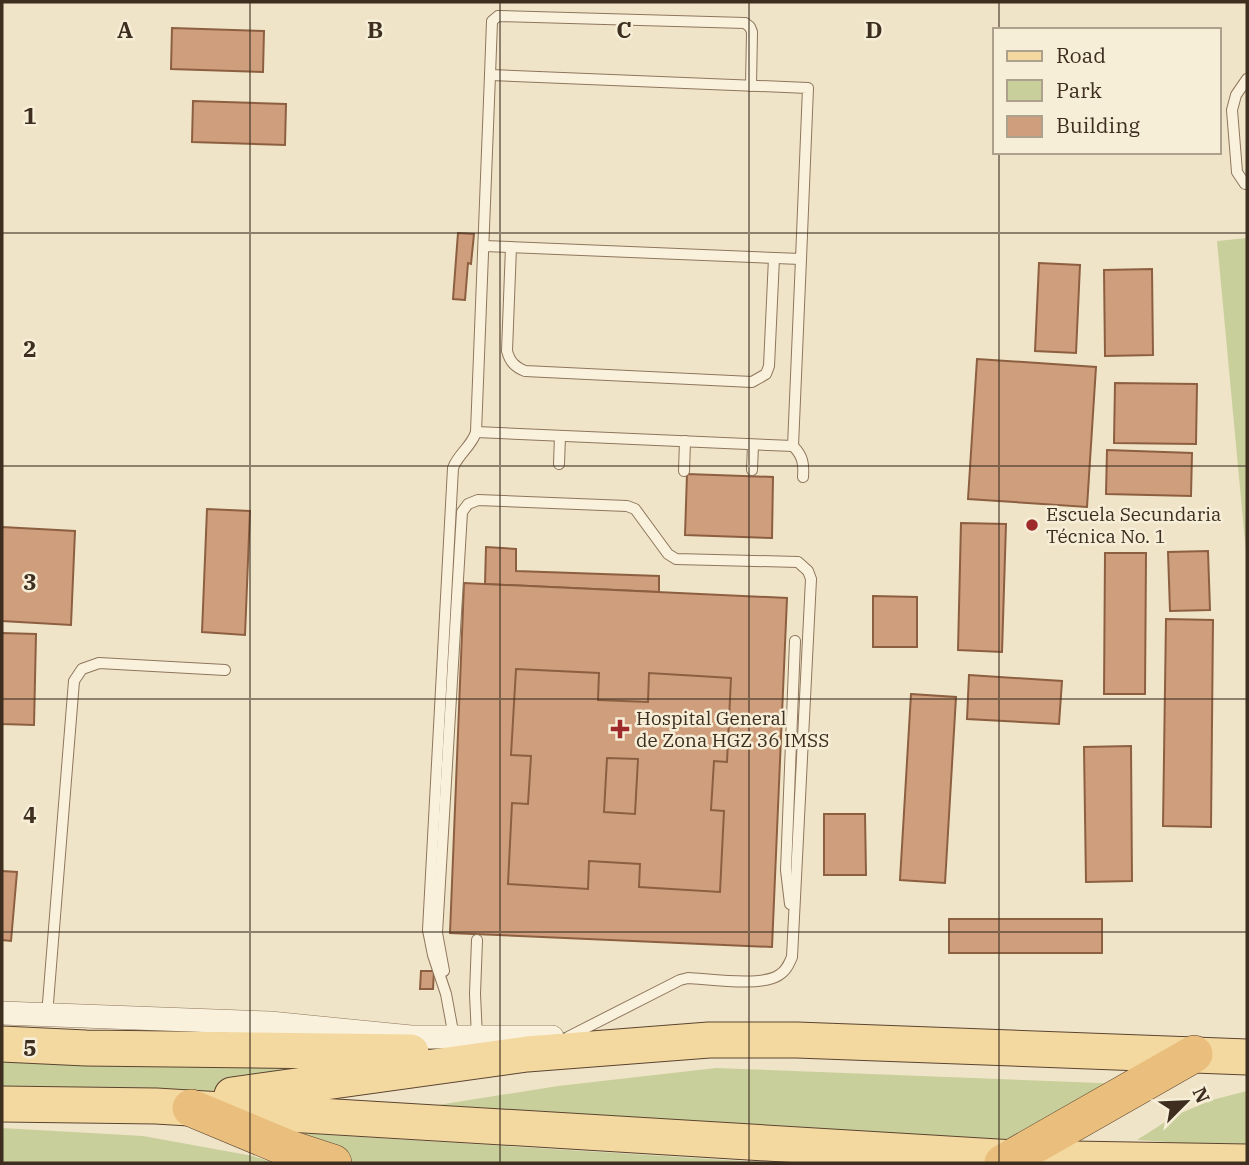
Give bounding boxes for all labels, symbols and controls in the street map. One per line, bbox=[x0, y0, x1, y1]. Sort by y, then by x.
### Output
text: A bbox=[117, 14, 133, 44]
text: B bbox=[367, 14, 383, 44]
text: C bbox=[616, 14, 632, 44]
text: D bbox=[865, 14, 883, 44]
legend bbox=[993, 28, 1221, 154]
text: Road bbox=[1056, 41, 1106, 69]
text: Park bbox=[1056, 76, 1103, 104]
text: 1 bbox=[23, 100, 37, 130]
text: Building bbox=[1056, 111, 1141, 139]
text: 2 bbox=[23, 333, 37, 363]
place label: Escuela Secundaria Técnica No. 1 bbox=[1046, 502, 1221, 548]
marker: Escuela Secundaria Técnica No. 1 bbox=[1024, 517, 1040, 533]
text: 3 bbox=[23, 566, 37, 596]
place label: Hospital General de Zona HGZ 36 IMSS bbox=[636, 706, 829, 752]
marker: Hospital General de Zona HGZ 36 IMSS bbox=[610, 719, 630, 739]
text: 4 bbox=[23, 799, 37, 829]
text: 5 bbox=[23, 1032, 37, 1062]
north arrow bbox=[1151, 1067, 1221, 1137]
text: N bbox=[1188, 1083, 1216, 1107]

